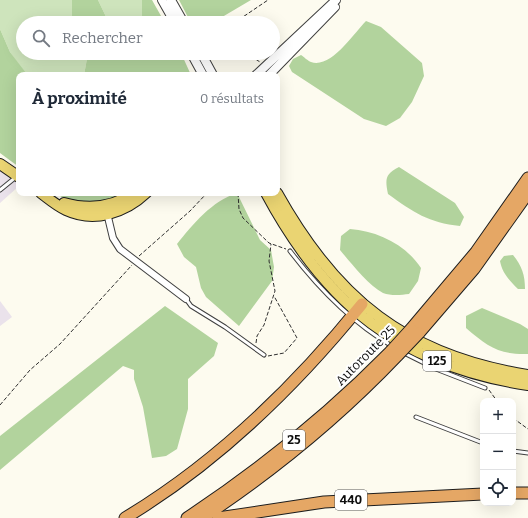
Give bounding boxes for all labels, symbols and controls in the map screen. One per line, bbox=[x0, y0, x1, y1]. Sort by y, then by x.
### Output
search box bbox=[16, 16, 280, 60]
icon: search bbox=[30, 27, 52, 49]
text: Rechercher bbox=[62, 29, 143, 47]
text: À proximité bbox=[32, 88, 127, 109]
text: 0 résultats bbox=[200, 91, 264, 106]
street label: Autoroute 25 bbox=[332, 322, 398, 388]
road number: 125 bbox=[423, 351, 451, 371]
map controls bbox=[480, 398, 516, 506]
button: + bbox=[480, 398, 516, 434]
road number: 25 bbox=[283, 430, 305, 450]
button: − bbox=[480, 434, 516, 470]
button: locate bbox=[480, 470, 516, 506]
road number: 440 bbox=[335, 490, 367, 510]

